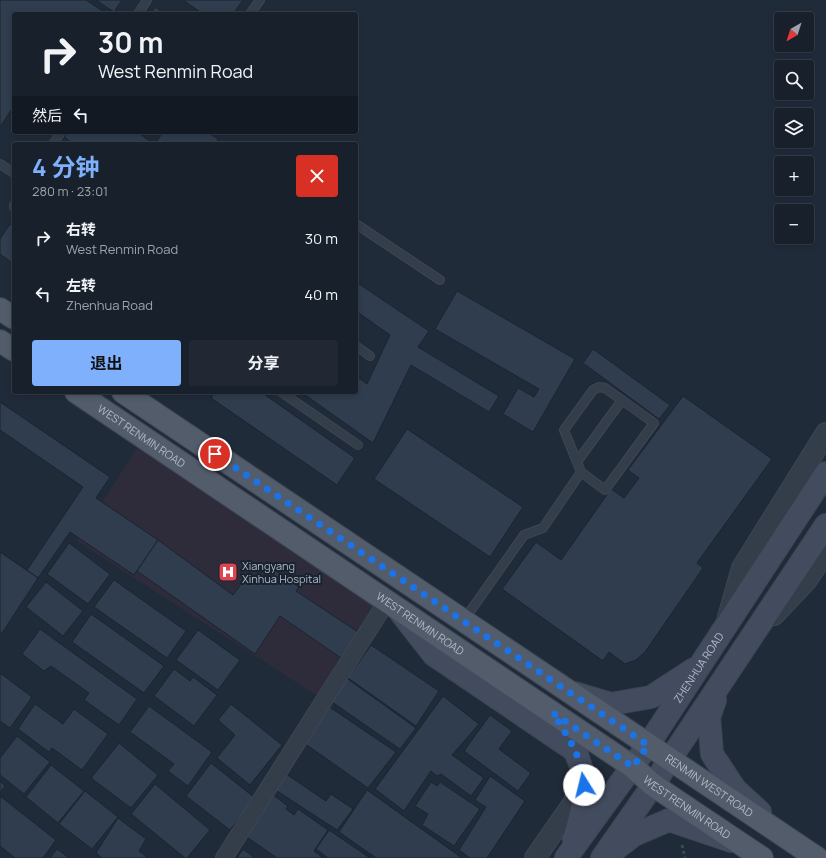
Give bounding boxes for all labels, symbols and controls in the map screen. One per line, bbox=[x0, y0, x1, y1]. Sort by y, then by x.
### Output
north arrow bbox=[774, 12, 814, 52]
map controls bbox=[774, 12, 814, 244]
text: 30 m bbox=[98, 23, 163, 61]
icon: right bbox=[32, 28, 84, 80]
text: West Renmin Road bbox=[98, 59, 253, 83]
button: search bbox=[774, 60, 814, 100]
icon: left bbox=[70, 104, 92, 126]
text: 然后 bbox=[32, 105, 62, 126]
button: layers bbox=[774, 108, 814, 148]
text: 4 分钟 bbox=[32, 150, 99, 183]
button: close bbox=[296, 155, 338, 197]
button: + bbox=[774, 156, 814, 196]
text: 280 m · 23:01 bbox=[32, 182, 108, 200]
button: − bbox=[774, 204, 814, 244]
text: 右转 bbox=[66, 219, 96, 240]
icon: right bbox=[32, 227, 54, 249]
text: 30 m bbox=[305, 228, 338, 249]
text: West Renmin Road bbox=[66, 240, 178, 258]
text: 左转 bbox=[66, 275, 96, 296]
icon: left bbox=[32, 283, 54, 305]
text: 40 m bbox=[304, 284, 338, 305]
text: Zhenhua Road bbox=[66, 296, 153, 314]
button: 退出 bbox=[32, 340, 181, 386]
button: 分享 bbox=[189, 340, 338, 386]
street label: WEST RENMIN ROAD bbox=[95, 401, 189, 471]
pin bbox=[198, 437, 232, 471]
icon: arrive bbox=[204, 443, 226, 465]
place label: Xiangyang Xinhua Hospital bbox=[242, 558, 321, 586]
hospital icon: Xiangyang Xinhua Hospital bbox=[217, 561, 239, 583]
street label: WEST RENMIN ROAD bbox=[374, 588, 467, 658]
street label: ZHENHUA ROAD bbox=[670, 629, 727, 706]
street label: RENMIN WEST ROAD bbox=[663, 750, 756, 820]
position arrow bbox=[563, 764, 605, 806]
street label: WEST RENMIN ROAD bbox=[640, 772, 734, 842]

